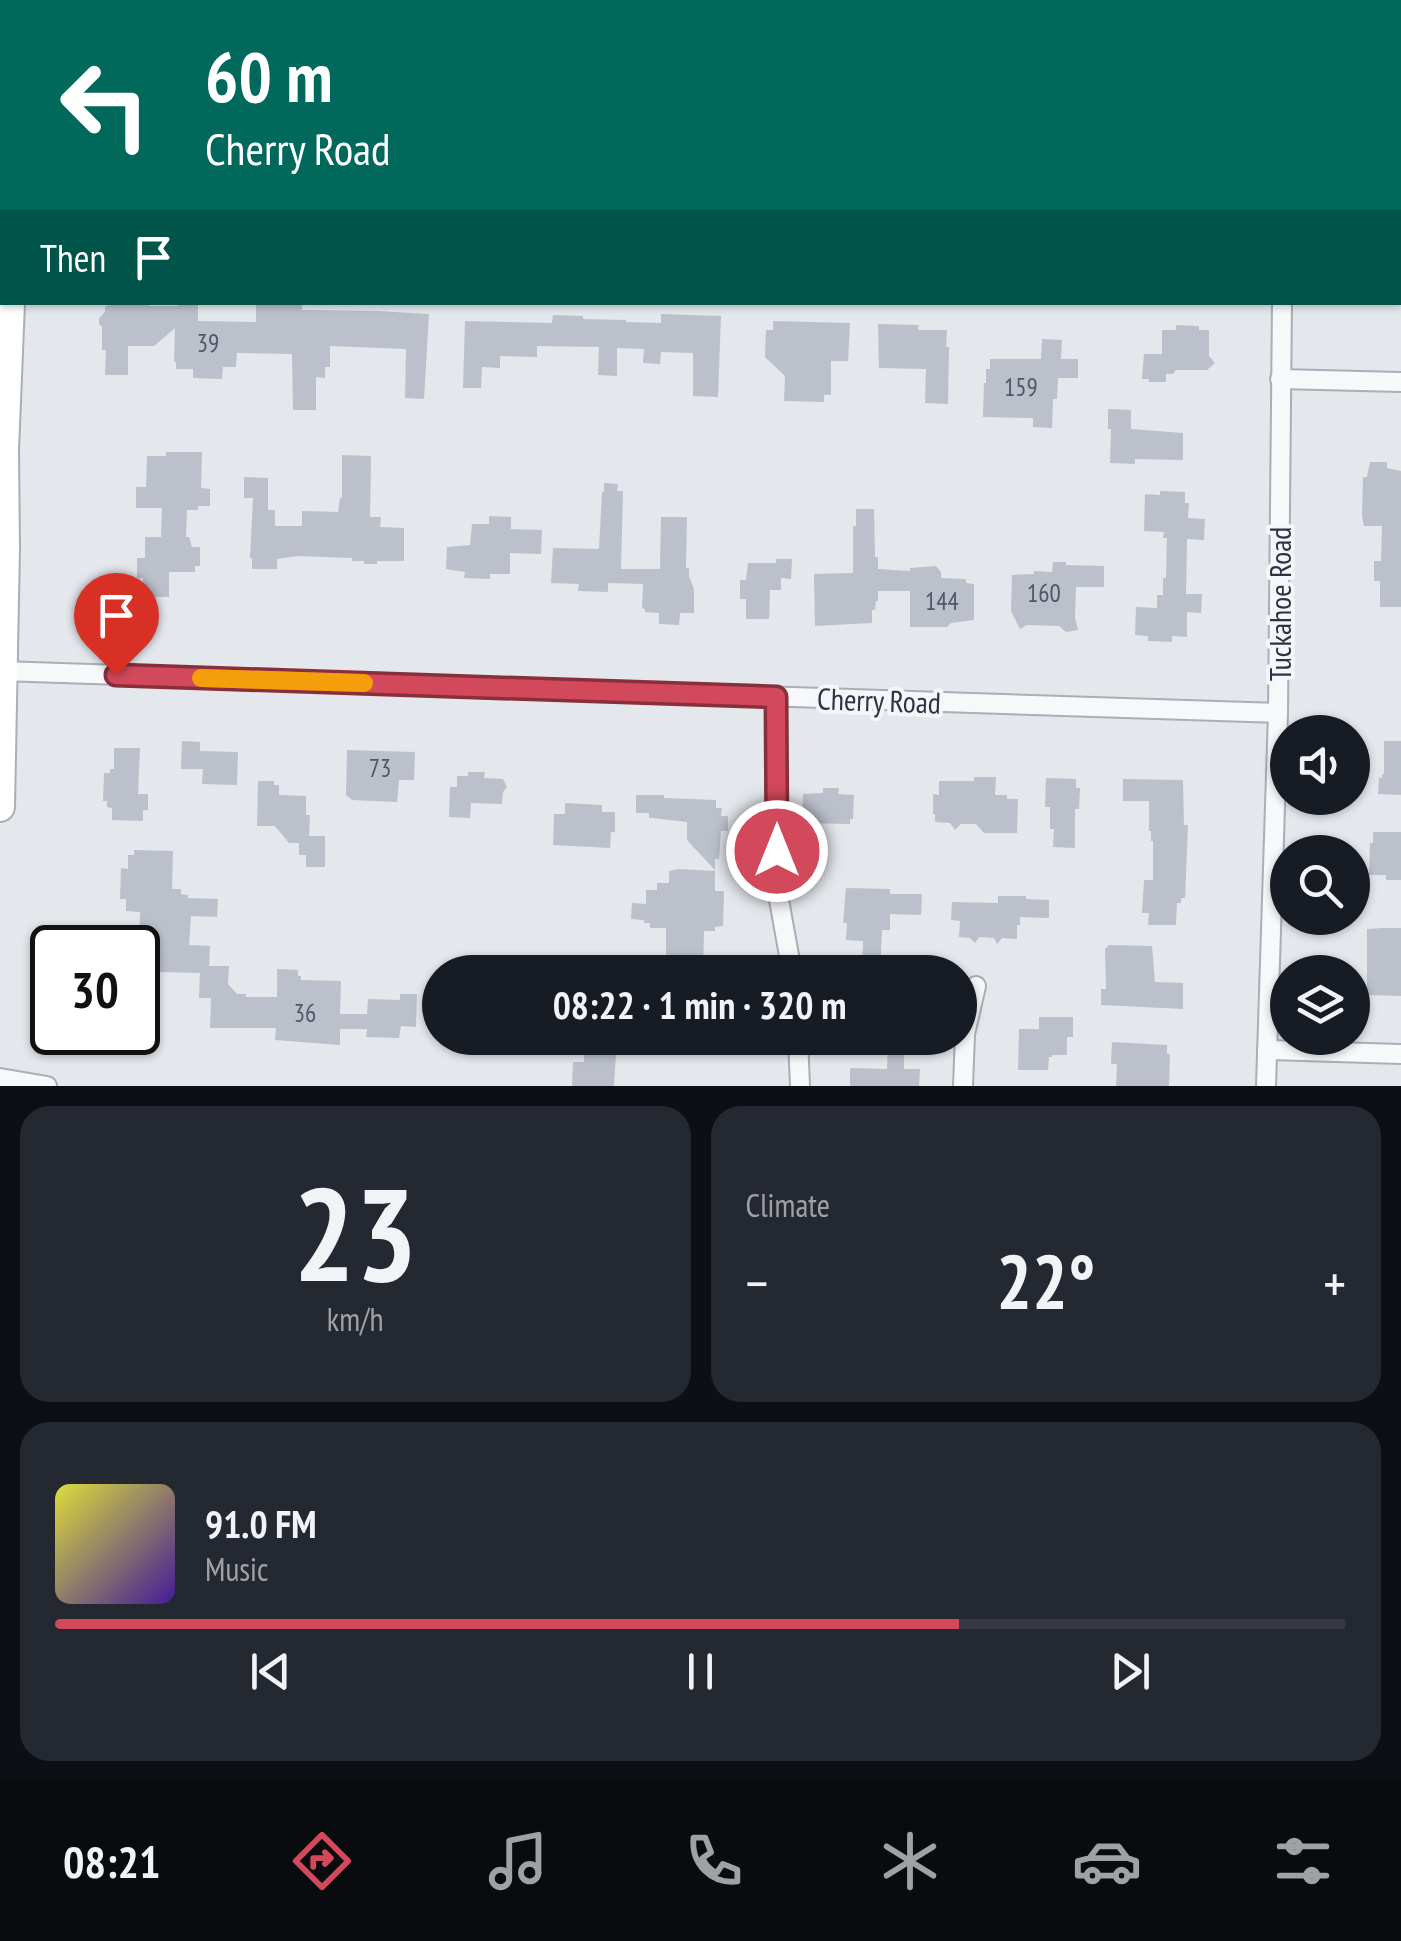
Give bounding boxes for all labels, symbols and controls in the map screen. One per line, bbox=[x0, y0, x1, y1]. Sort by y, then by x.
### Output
text: 60 m bbox=[205, 31, 333, 121]
icon: left bbox=[40, 40, 170, 170]
text: Cherry Road bbox=[205, 119, 391, 177]
icon: arrive bbox=[126, 230, 181, 285]
text: Then bbox=[40, 233, 106, 282]
house number: 39 bbox=[197, 327, 219, 359]
house number: 159 bbox=[1004, 371, 1038, 403]
street label: Tuckahoe Road bbox=[1260, 527, 1299, 681]
pin bbox=[74, 573, 159, 676]
house number: 160 bbox=[1027, 577, 1061, 609]
house number: 144 bbox=[925, 585, 959, 617]
icon: arrive bbox=[89, 588, 144, 643]
street label: Cherry Road bbox=[816, 678, 942, 722]
map controls bbox=[1270, 715, 1370, 1055]
button: sound bbox=[1270, 715, 1370, 815]
house number: 73 bbox=[369, 752, 391, 784]
position arrow bbox=[725, 799, 829, 903]
button: search bbox=[1270, 835, 1370, 935]
speed limit sign: 30 bbox=[30, 925, 160, 1055]
button: layers bbox=[1270, 955, 1370, 1055]
text: 08:22 · 1 min · 320 m bbox=[553, 980, 846, 1029]
house number: 36 bbox=[294, 997, 316, 1029]
text: 23 bbox=[293, 1149, 417, 1317]
text: Climate bbox=[746, 1184, 830, 1226]
text: 22° bbox=[996, 1233, 1095, 1330]
text: − bbox=[746, 1247, 768, 1318]
text: + bbox=[1323, 1247, 1346, 1318]
text: km/h bbox=[327, 1298, 384, 1340]
text: 91.0 FM bbox=[205, 1499, 317, 1548]
text: Music bbox=[205, 1548, 268, 1590]
icon: previous bbox=[243, 1644, 298, 1699]
icon: pause bbox=[673, 1644, 728, 1699]
icon: next bbox=[1103, 1644, 1158, 1699]
icon: directions bbox=[287, 1826, 357, 1896]
icon: music bbox=[483, 1826, 553, 1896]
icon: phone bbox=[679, 1826, 749, 1896]
icon: climate bbox=[875, 1826, 945, 1896]
icon: car bbox=[1072, 1826, 1142, 1896]
icon: filters bbox=[1268, 1826, 1338, 1896]
text: 08:21 bbox=[63, 1832, 160, 1890]

